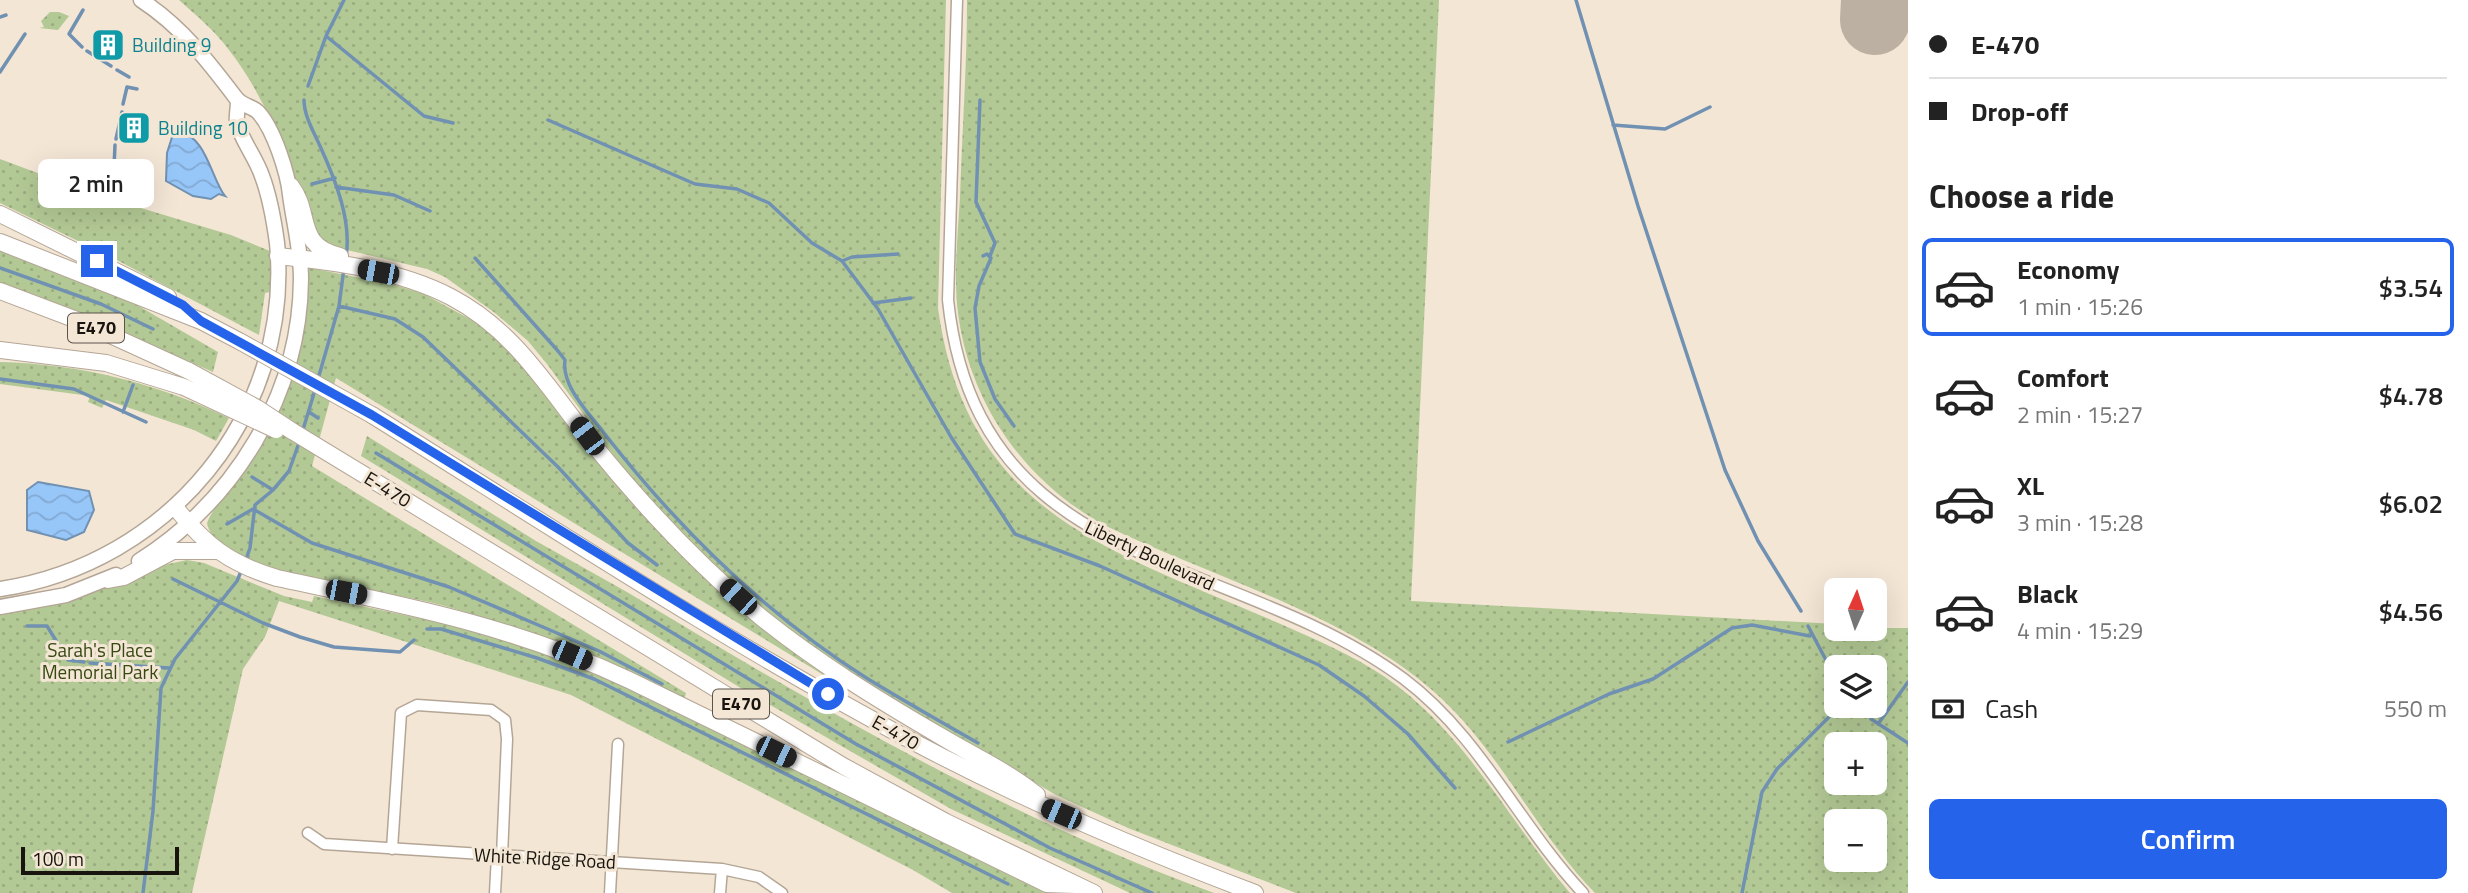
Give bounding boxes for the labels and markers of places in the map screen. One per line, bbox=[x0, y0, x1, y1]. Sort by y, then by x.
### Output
building icon: Building 9 bbox=[89, 26, 127, 64]
place label: Building 9 bbox=[132, 30, 211, 59]
building icon: Building 10 bbox=[115, 109, 153, 147]
place label: Building 10 bbox=[158, 113, 248, 142]

